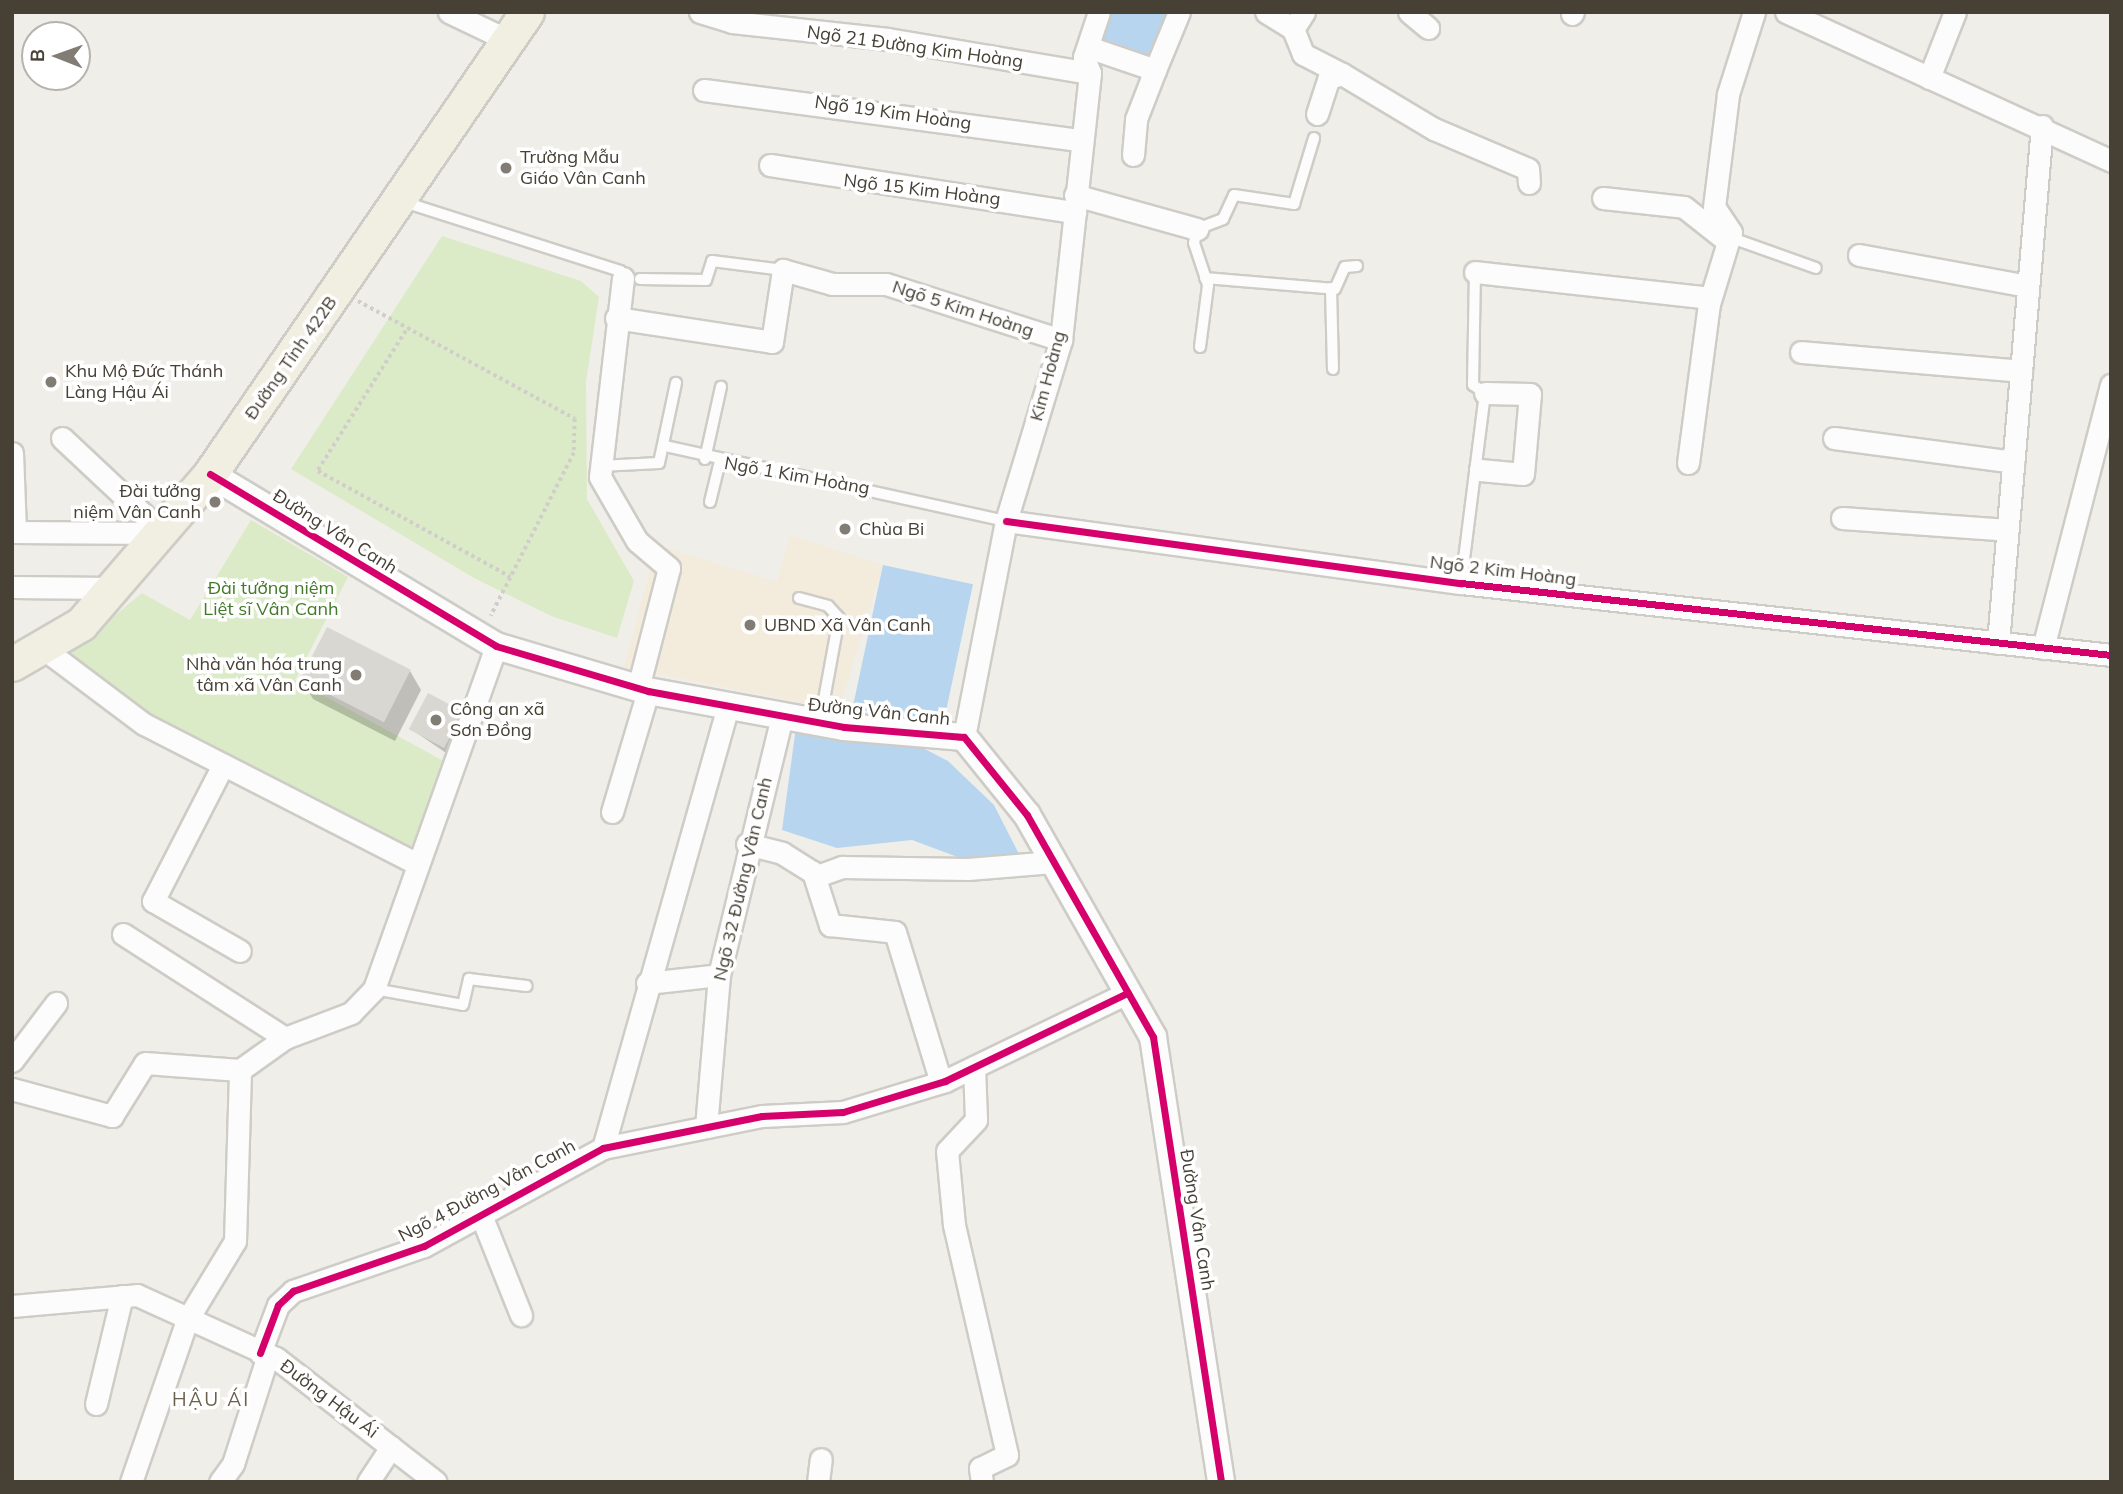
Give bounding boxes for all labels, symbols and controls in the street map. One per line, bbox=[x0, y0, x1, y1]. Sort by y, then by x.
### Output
north arrow bbox=[21, 21, 91, 91]
street label: Ngõ 21 Đường Kim Hoàng bbox=[805, 21, 1025, 73]
text: B bbox=[25, 49, 49, 62]
street label: Ngõ 19 Kim Hoàng bbox=[813, 91, 973, 135]
place label: Trường Mẫu Giáo Vân Canh bbox=[520, 147, 646, 190]
marker: Trường Mẫu Giáo Vân Canh bbox=[498, 160, 514, 176]
street label: Ngõ 15 Kim Hoàng bbox=[842, 170, 1002, 210]
street label: Ngõ 5 Kim Hoàng bbox=[890, 276, 1036, 342]
street label: Đường Tỉnh 422B bbox=[240, 292, 342, 424]
street label: Kim Hoàng bbox=[1026, 329, 1070, 423]
place label: Khu Mộ Đức Thánh Làng Hậu Ái bbox=[65, 361, 223, 404]
marker: Khu Mộ Đức Thánh Làng Hậu Ái bbox=[43, 374, 59, 390]
street label: Ngõ 1 Kim Hoàng bbox=[723, 453, 871, 499]
place label: Đài tưởng niệm Vân Canh bbox=[73, 481, 201, 524]
street label: Đường Vân Canh bbox=[269, 485, 401, 579]
marker: Đài tưởng niệm Vân Canh bbox=[207, 494, 223, 510]
place label: Chùa Bi bbox=[859, 518, 924, 540]
marker: Chùa Bi bbox=[837, 521, 853, 537]
street label: Ngõ 2 Kim Hoàng bbox=[1429, 551, 1577, 591]
park label: Đài tưởng niệm Liệt sĩ Vân Canh bbox=[203, 578, 339, 620]
place label: UBND Xã Vân Canh bbox=[764, 614, 931, 636]
marker: UBND Xã Vân Canh bbox=[742, 617, 758, 633]
place label: Nhà văn hóa trung tâm xã Vân Canh bbox=[186, 654, 342, 696]
marker: Nhà văn hóa trung tâm xã Vân Canh bbox=[348, 667, 364, 683]
street label: Đường Vân Canh bbox=[807, 694, 951, 730]
place label: Công an xã Sơn Đồng bbox=[450, 699, 545, 742]
marker: Công an xã Sơn Đồng bbox=[428, 712, 444, 728]
street label: Ngõ 32 Đường Vân Canh bbox=[709, 775, 777, 983]
street label: Ngõ 4 Đường Vân Canh bbox=[395, 1135, 579, 1247]
street label: Đường Vân Canh bbox=[1175, 1148, 1219, 1292]
street label: Đường Hậu Ái bbox=[276, 1355, 382, 1443]
district label: HẬU ÁI bbox=[173, 1389, 249, 1411]

